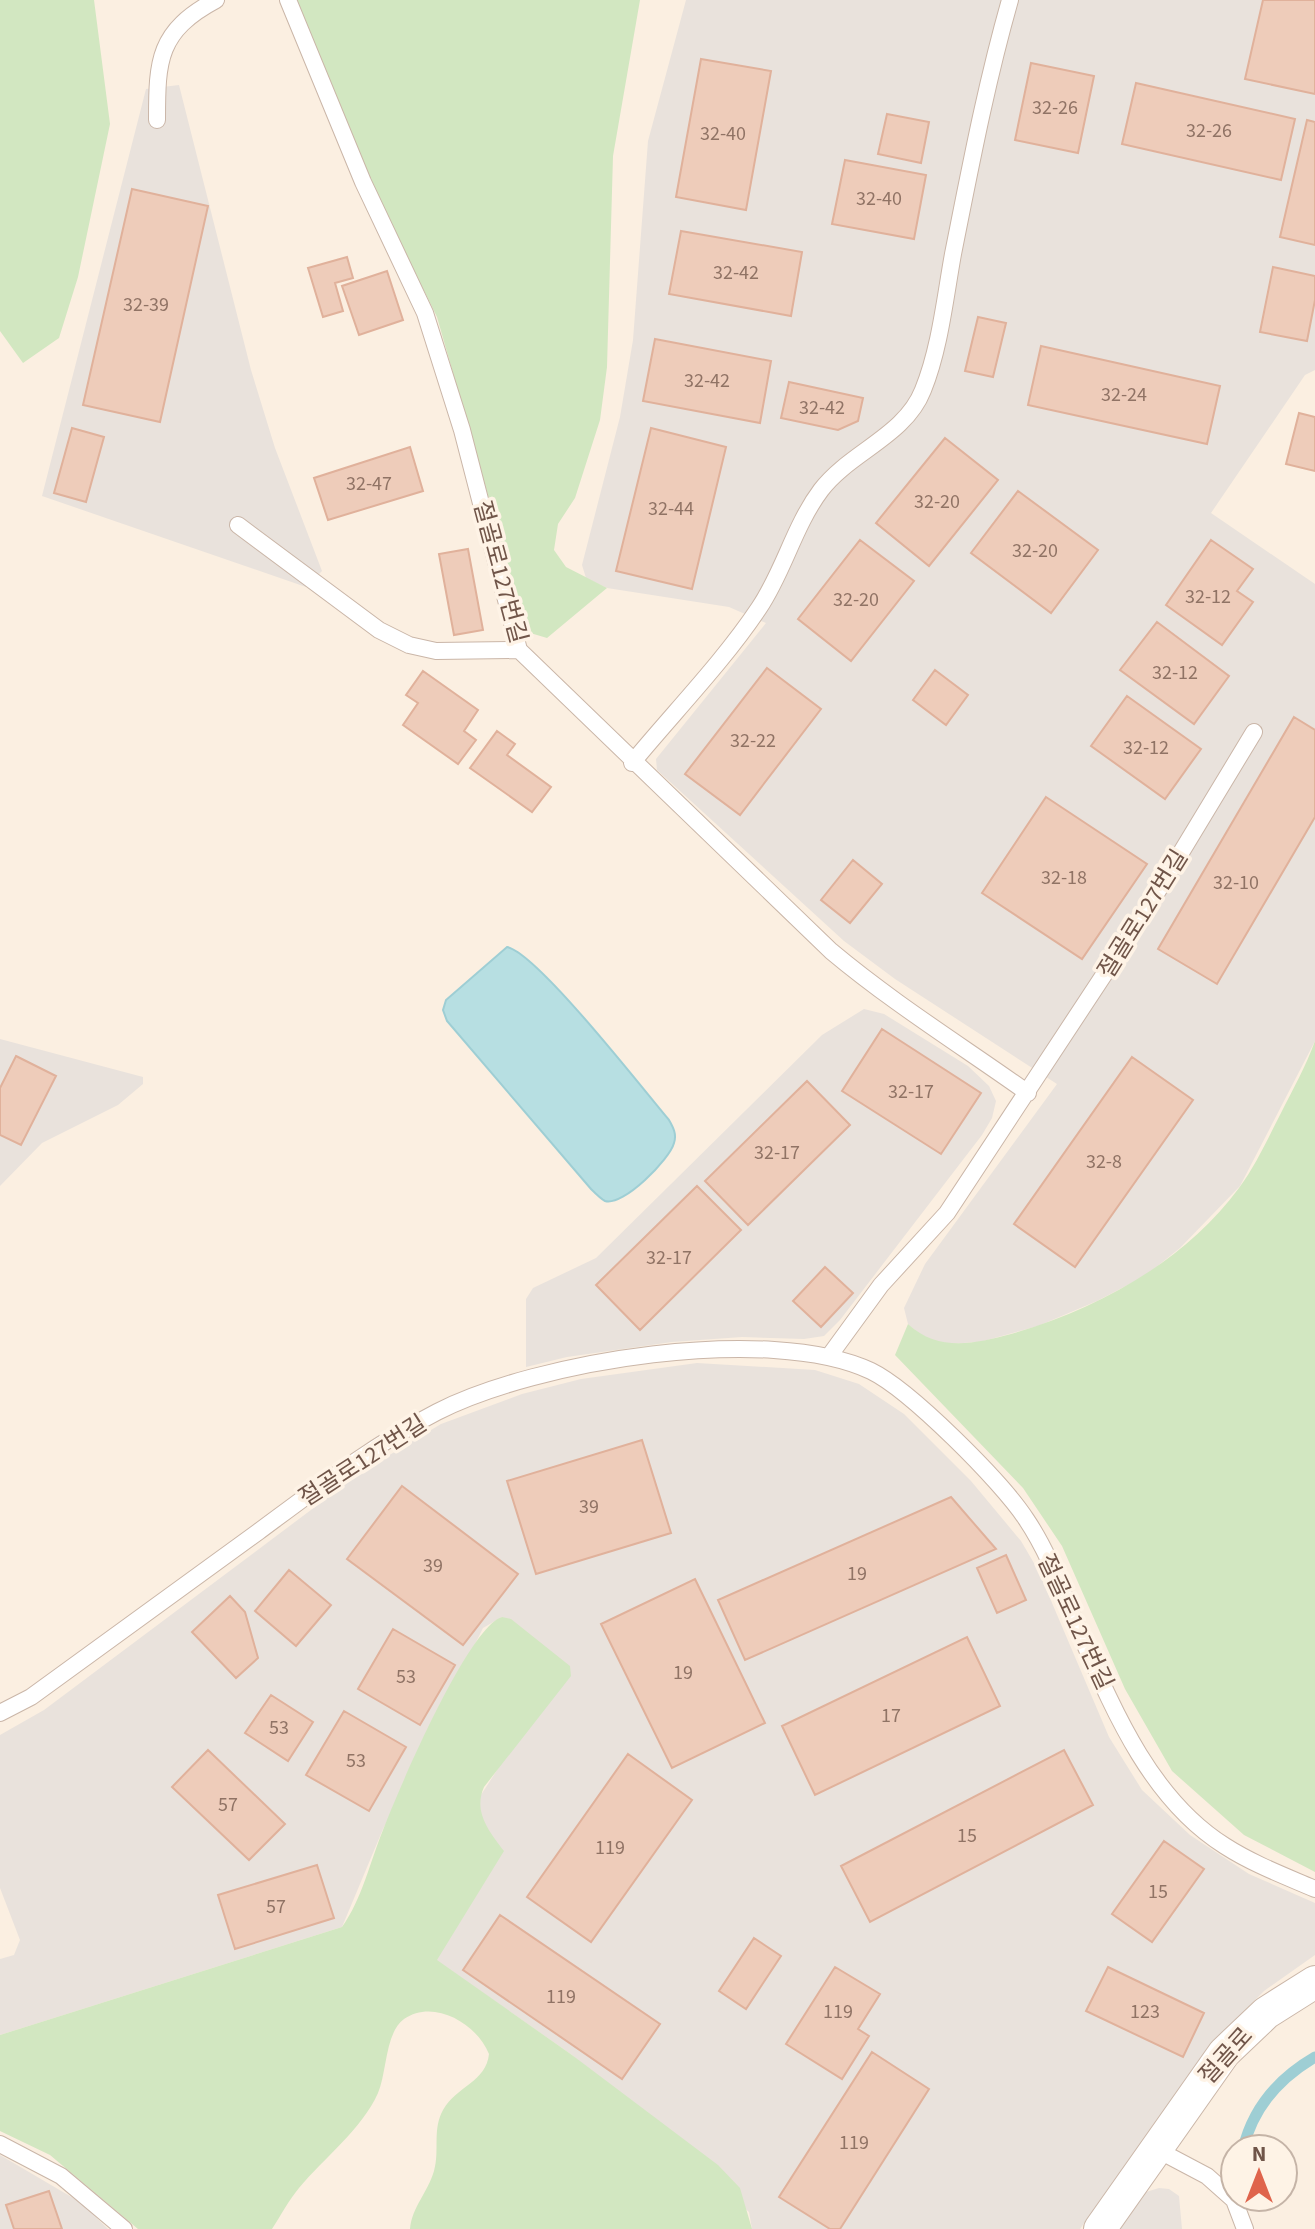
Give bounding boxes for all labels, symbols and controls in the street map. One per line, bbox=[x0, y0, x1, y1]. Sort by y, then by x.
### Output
house number: 32-26 bbox=[1032, 94, 1078, 122]
house number: 32-26 bbox=[1186, 117, 1232, 145]
house number: 32-40 bbox=[700, 120, 746, 148]
house number: 32-40 bbox=[856, 185, 902, 213]
house number: 32-42 bbox=[713, 259, 759, 287]
house number: 32-39 bbox=[123, 291, 169, 319]
house number: 32-42 bbox=[684, 367, 730, 395]
house number: 32-24 bbox=[1101, 381, 1147, 409]
house number: 32-42 bbox=[799, 394, 845, 422]
house number: 32-47 bbox=[346, 470, 392, 498]
house number: 32-20 bbox=[914, 488, 960, 516]
house number: 32-44 bbox=[648, 495, 694, 523]
street label: 절골로127번길 bbox=[464, 497, 536, 647]
house number: 32-20 bbox=[1012, 537, 1058, 565]
house number: 32-12 bbox=[1185, 583, 1231, 611]
house number: 32-20 bbox=[833, 586, 879, 614]
house number: 32-12 bbox=[1152, 659, 1198, 687]
house number: 32-22 bbox=[730, 727, 776, 755]
house number: 32-12 bbox=[1123, 734, 1169, 762]
street label: 절골로127번길 bbox=[1089, 843, 1197, 985]
house number: 32-18 bbox=[1041, 864, 1087, 892]
house number: 32-10 bbox=[1213, 869, 1259, 897]
house number: 32-17 bbox=[888, 1078, 934, 1106]
house number: 32-17 bbox=[754, 1139, 800, 1167]
house number: 32-8 bbox=[1086, 1148, 1122, 1176]
house number: 32-17 bbox=[646, 1244, 692, 1272]
street label: 절골로127번길 bbox=[292, 1407, 434, 1515]
house number: 39 bbox=[579, 1493, 599, 1521]
street label: 절골로127번길 bbox=[1028, 1548, 1122, 1696]
house number: 39 bbox=[423, 1552, 443, 1580]
house number: 19 bbox=[847, 1560, 867, 1588]
house number: 19 bbox=[673, 1659, 693, 1687]
house number: 53 bbox=[396, 1663, 416, 1691]
house number: 17 bbox=[881, 1702, 901, 1730]
house number: 53 bbox=[269, 1714, 289, 1742]
house number: 53 bbox=[346, 1747, 366, 1775]
house number: 57 bbox=[218, 1791, 238, 1819]
house number: 15 bbox=[957, 1822, 977, 1850]
house number: 119 bbox=[595, 1834, 625, 1862]
house number: 15 bbox=[1148, 1878, 1168, 1906]
house number: 57 bbox=[266, 1893, 286, 1921]
house number: 119 bbox=[546, 1983, 576, 2011]
house number: 119 bbox=[823, 1998, 853, 2026]
house number: 123 bbox=[1130, 1998, 1160, 2026]
street label: 절골로 bbox=[1191, 2020, 1261, 2092]
house number: 119 bbox=[839, 2129, 869, 2157]
north arrow bbox=[1219, 2133, 1299, 2213]
text: N bbox=[1252, 2138, 1266, 2170]

